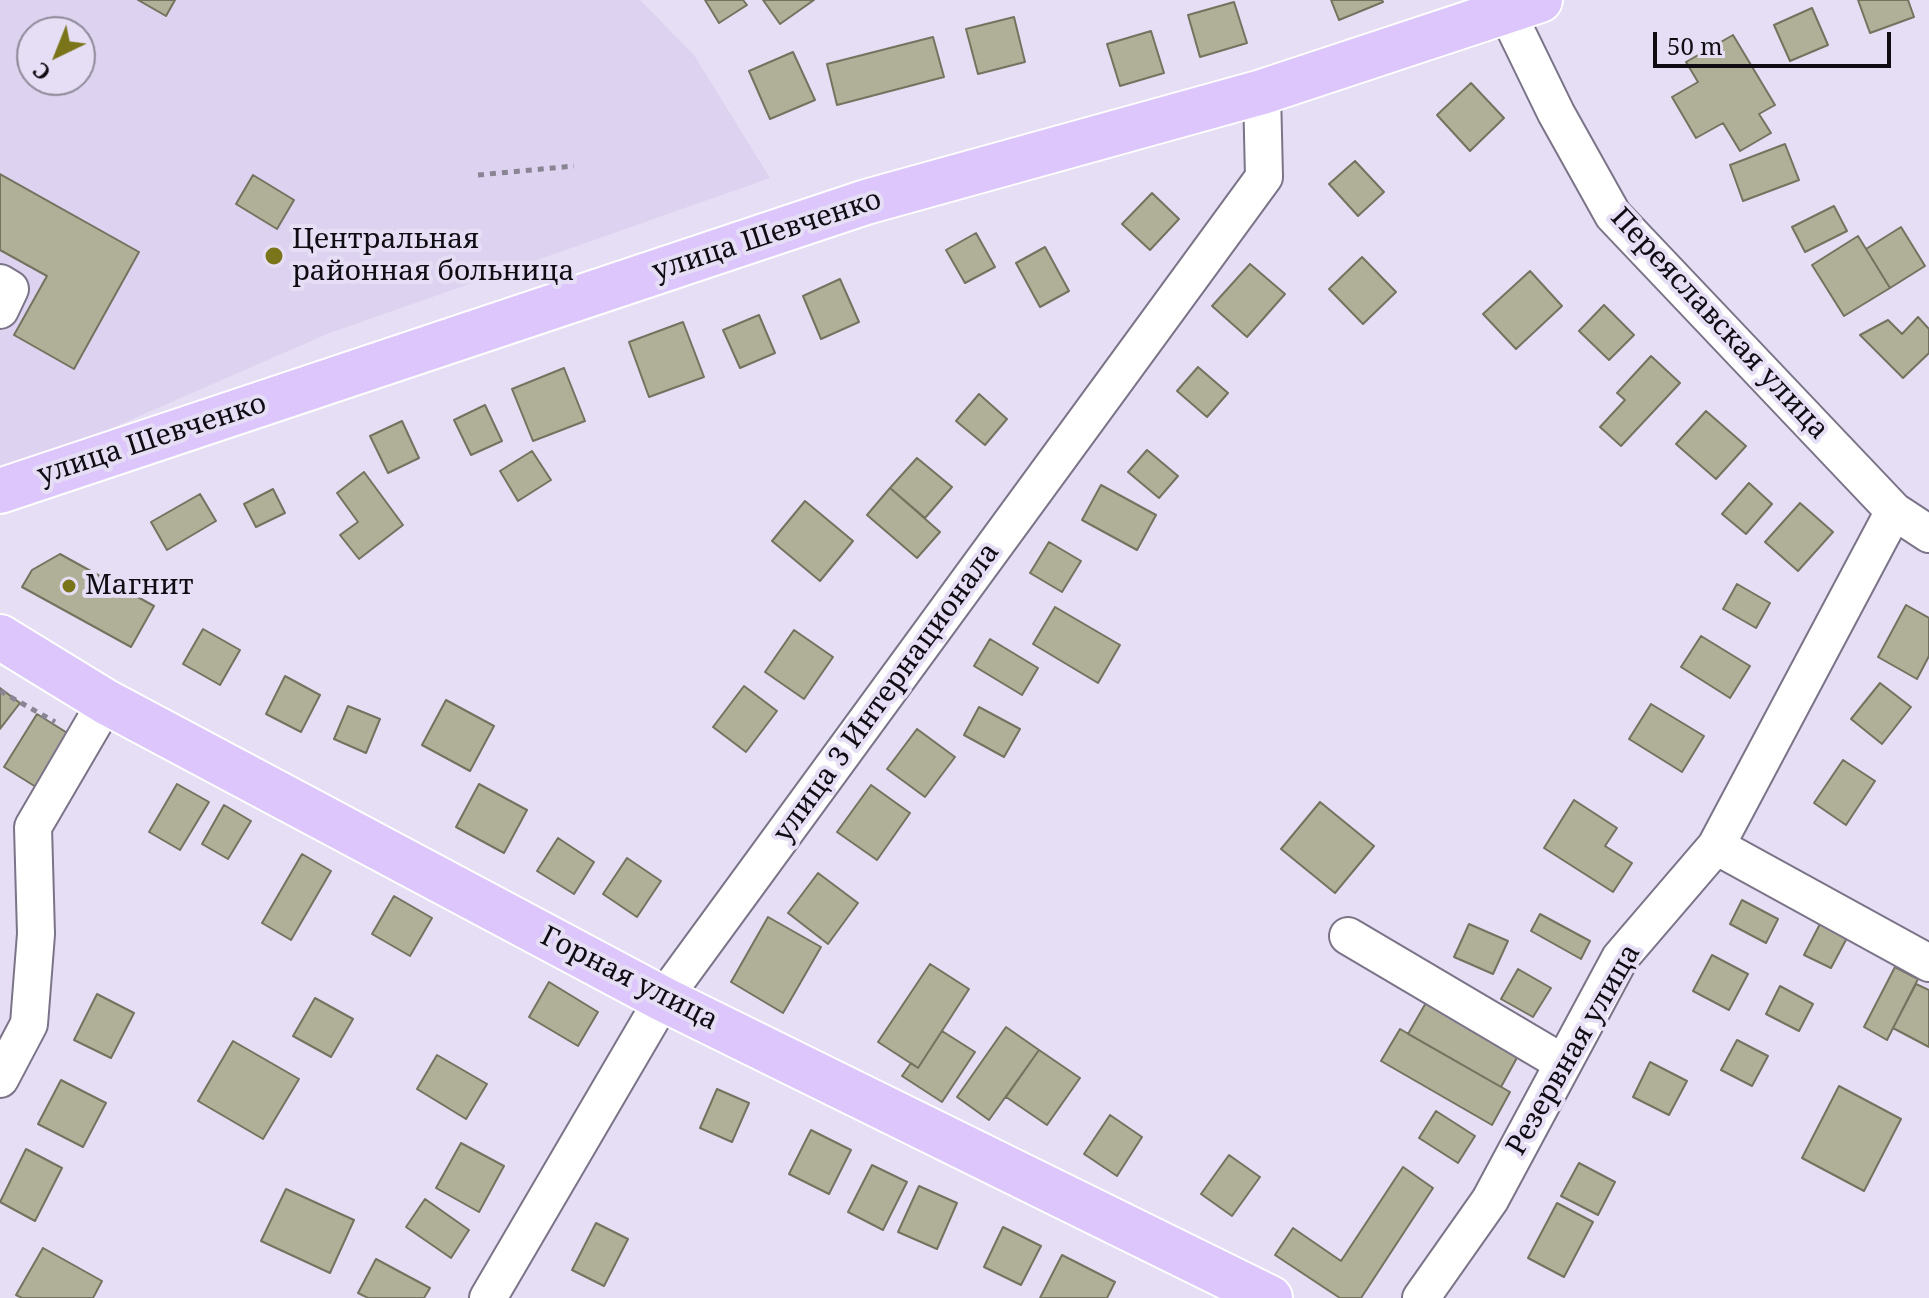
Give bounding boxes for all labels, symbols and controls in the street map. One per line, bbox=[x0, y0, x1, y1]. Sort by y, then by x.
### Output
north arrow bbox=[16, 16, 96, 96]
scale bar bbox=[1657, 16, 1895, 66]
text: 50 m bbox=[1667, 29, 1723, 62]
text: С bbox=[25, 56, 57, 88]
street label: улица Шевченко bbox=[648, 183, 886, 289]
street label: Переяславская улица bbox=[1603, 201, 1835, 447]
place label: Центральная районная больница bbox=[292, 223, 574, 289]
marker: Центральная районная больница bbox=[263, 245, 285, 267]
street label: улица Шевченко bbox=[33, 387, 271, 493]
street label: улица 3 Интернационала bbox=[767, 537, 1007, 849]
place label: Магнит bbox=[85, 569, 193, 603]
marker: Магнит bbox=[60, 577, 78, 595]
street label: Горная улица bbox=[535, 920, 723, 1038]
street label: Резервная улица bbox=[1500, 939, 1648, 1161]

